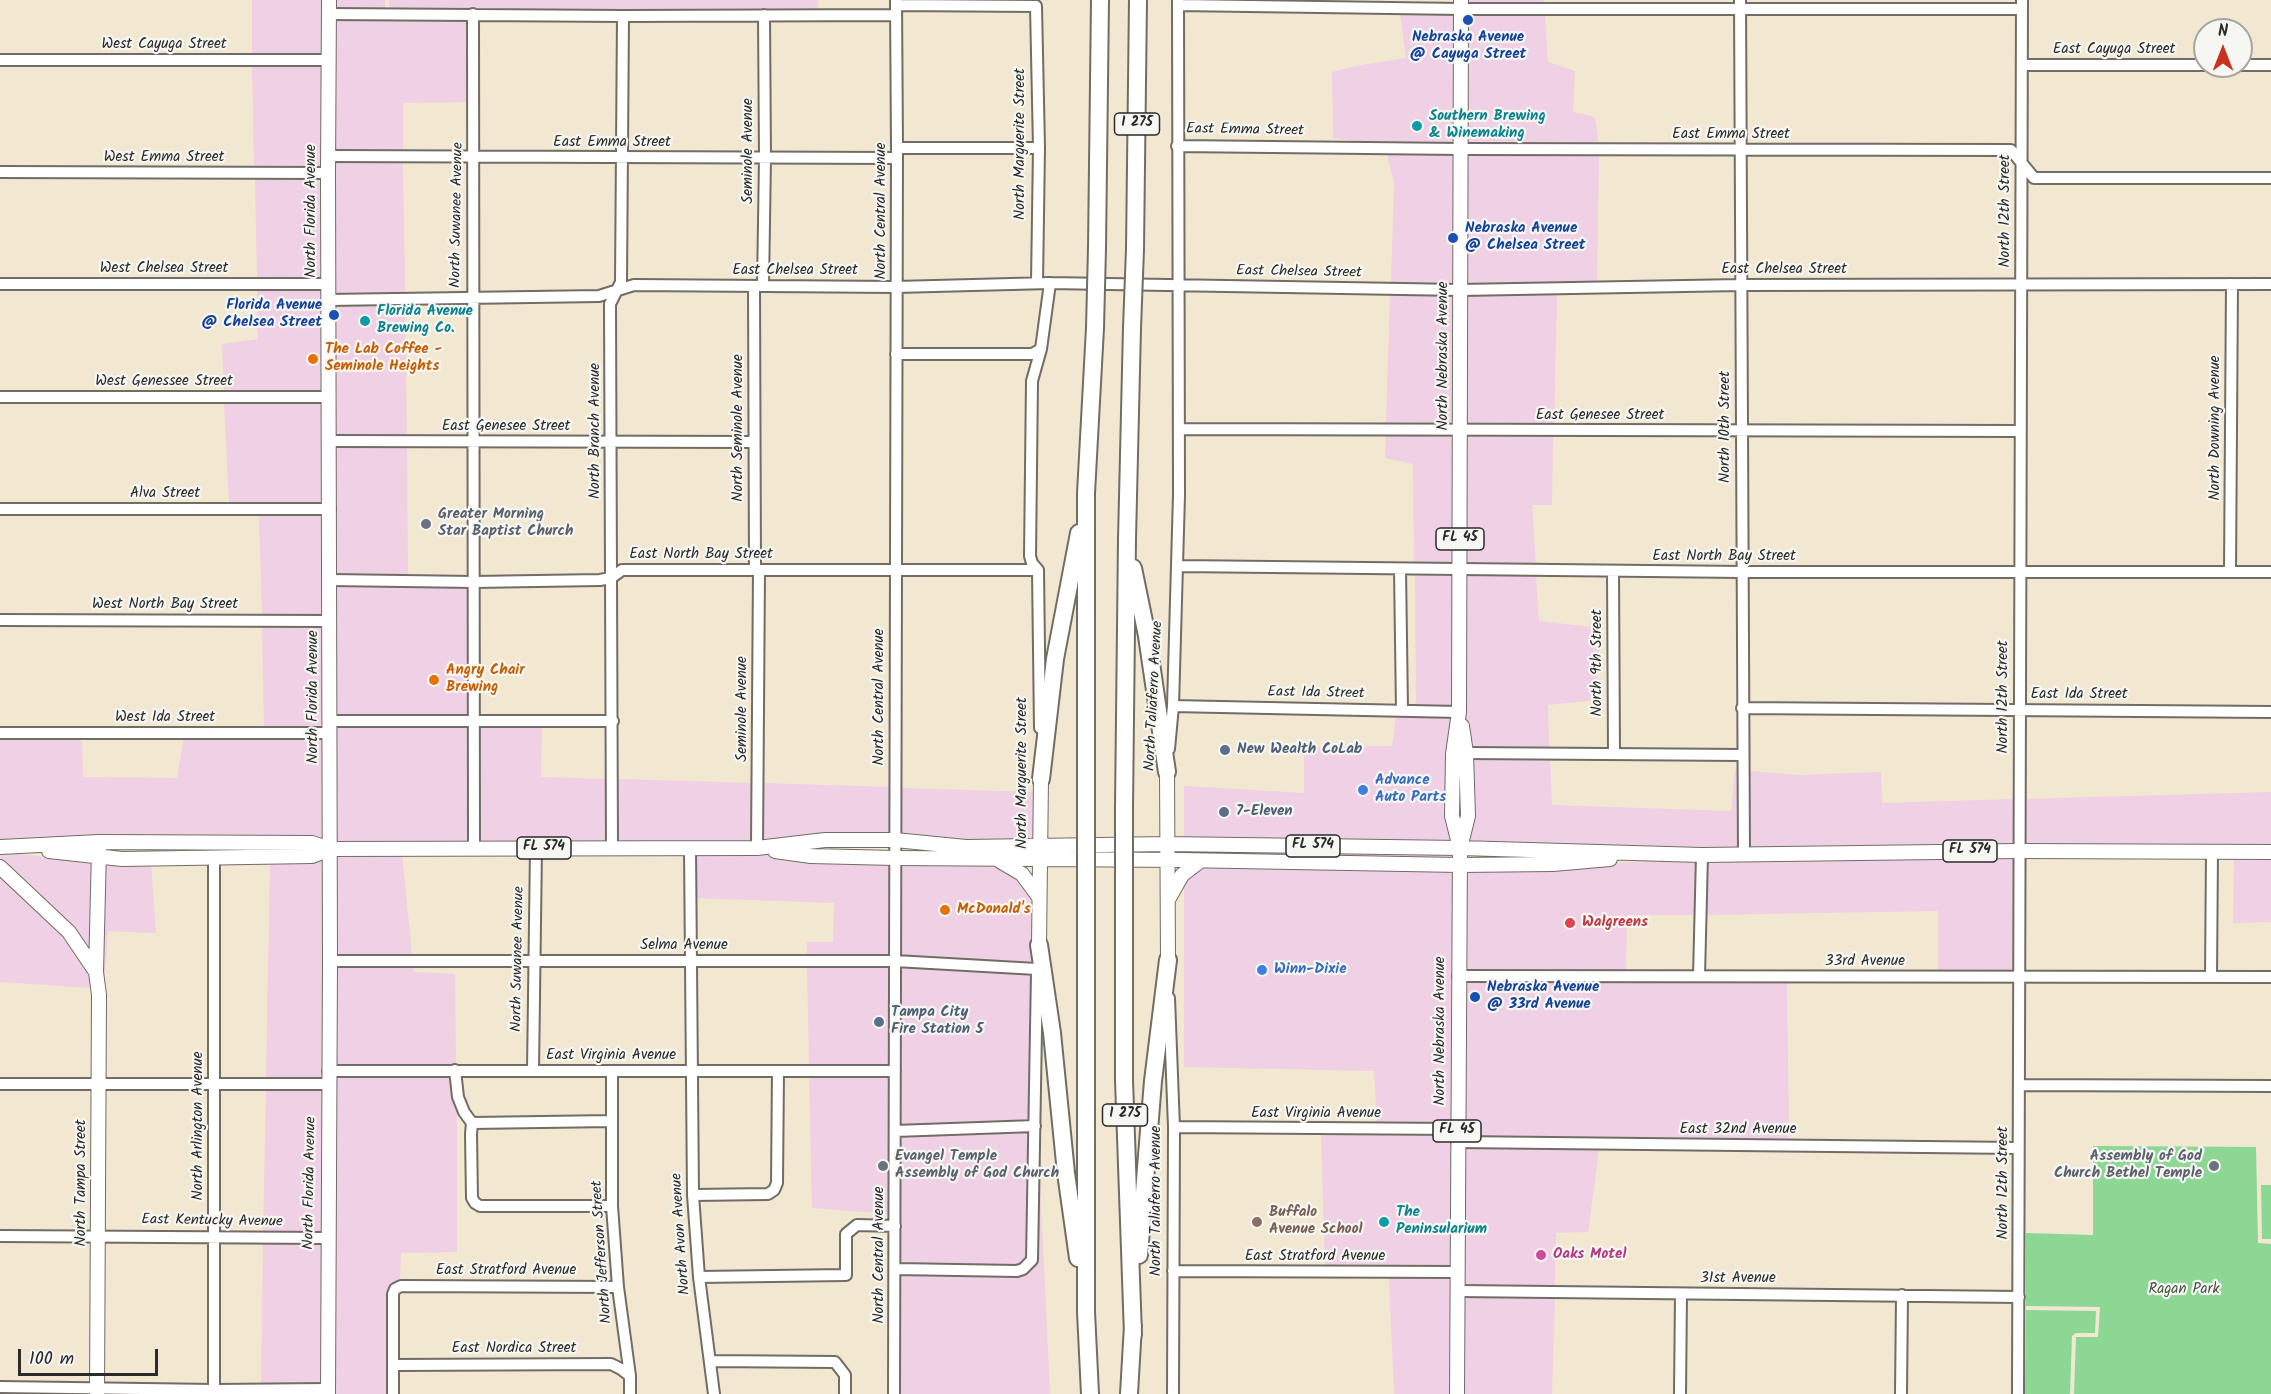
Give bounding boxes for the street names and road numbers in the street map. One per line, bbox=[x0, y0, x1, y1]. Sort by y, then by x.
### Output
street label: West Cayuga Street bbox=[101, 36, 227, 54]
street label: East Cayuga Street bbox=[2053, 41, 2175, 59]
street label: North Marguerite Street bbox=[1012, 68, 1030, 220]
street label: Seminole Avenue bbox=[740, 98, 758, 204]
road number: I 275 bbox=[1114, 113, 1160, 135]
street label: East Emma Street bbox=[1186, 121, 1304, 141]
street label: East Emma Street bbox=[1672, 126, 1790, 144]
street label: East Emma Street bbox=[553, 134, 671, 152]
street label: North Suwanee Avenue bbox=[448, 142, 468, 288]
street label: North Central Avenue bbox=[873, 142, 891, 280]
street label: North Florida Avenue bbox=[303, 144, 321, 278]
street label: West Emma Street bbox=[104, 149, 224, 167]
street label: North 12th Street bbox=[1997, 154, 2015, 268]
street label: West Chelsea Street bbox=[100, 260, 228, 278]
street label: East Chelsea Street bbox=[1721, 261, 1847, 279]
street label: East Chelsea Street bbox=[732, 262, 858, 280]
street label: East Chelsea Street bbox=[1236, 263, 1362, 283]
street label: North Nebraska Avenue bbox=[1435, 281, 1453, 431]
street label: North Seminole Avenue bbox=[730, 354, 748, 502]
street label: North Downing Avenue bbox=[2207, 355, 2225, 501]
street label: North Branch Avenue bbox=[587, 363, 605, 499]
street label: North 10th Street bbox=[1717, 371, 1735, 483]
street label: West Genessee Street bbox=[95, 373, 233, 391]
street label: East Genesee Street bbox=[1536, 407, 1664, 425]
street label: East Genesee Street bbox=[442, 418, 570, 436]
street label: Alva Street bbox=[130, 485, 200, 503]
road number: FL 45 bbox=[1436, 528, 1484, 550]
street label: East North Bay Street bbox=[629, 546, 773, 564]
street label: East North Bay Street bbox=[1652, 548, 1796, 566]
street label: West North Bay Street bbox=[92, 596, 238, 614]
street label: North 9th Street bbox=[1589, 610, 1607, 716]
street label: North Taliaferro Avenue bbox=[1142, 620, 1168, 772]
street label: North Central Avenue bbox=[871, 628, 889, 766]
street label: North Florida Avenue bbox=[305, 630, 323, 764]
street label: North 12th Street bbox=[1995, 640, 2013, 754]
street label: Seminole Avenue bbox=[734, 656, 752, 762]
street label: East Ida Street bbox=[1267, 684, 1365, 704]
street label: East Ida Street bbox=[2030, 686, 2128, 704]
street label: North Marguerite Street bbox=[1014, 697, 1032, 849]
street label: West Ida Street bbox=[115, 709, 215, 727]
road number: FL 574 bbox=[1286, 835, 1340, 857]
road number: FL 574 bbox=[517, 837, 571, 859]
road number: FL 574 bbox=[1943, 840, 1997, 862]
street label: North Suwanee Avenue bbox=[509, 886, 529, 1032]
street label: Selma Avenue bbox=[640, 937, 728, 955]
street label: 33rd Avenue bbox=[1825, 953, 1905, 971]
street label: North Nebraska Avenue bbox=[1432, 956, 1450, 1106]
street label: East Virginia Avenue bbox=[546, 1047, 676, 1065]
street label: North Arlington Avenue bbox=[190, 1052, 208, 1200]
road number: I 275 bbox=[1102, 1104, 1148, 1126]
street label: East Virginia Avenue bbox=[1251, 1105, 1381, 1123]
street label: North Florida Avenue bbox=[301, 1116, 321, 1250]
street label: North Tampa Street bbox=[73, 1119, 91, 1247]
road number: FL 45 bbox=[1433, 1120, 1481, 1142]
street label: East 32nd Avenue bbox=[1680, 1121, 1796, 1139]
street label: North Taliaferro Avenue bbox=[1148, 1126, 1166, 1276]
street label: North 12th Street bbox=[1995, 1126, 2013, 1240]
street label: North Avon Avenue bbox=[669, 1172, 695, 1296]
street label: North Jefferson Street bbox=[589, 1180, 617, 1324]
street label: North Central Avenue bbox=[871, 1186, 889, 1324]
street label: East Kentucky Avenue bbox=[141, 1212, 283, 1232]
street label: East Stratford Avenue bbox=[1245, 1248, 1385, 1266]
street label: East Stratford Avenue bbox=[436, 1262, 576, 1280]
street label: 31st Avenue bbox=[1700, 1270, 1776, 1288]
street label: East Nordica Street bbox=[452, 1340, 576, 1358]

